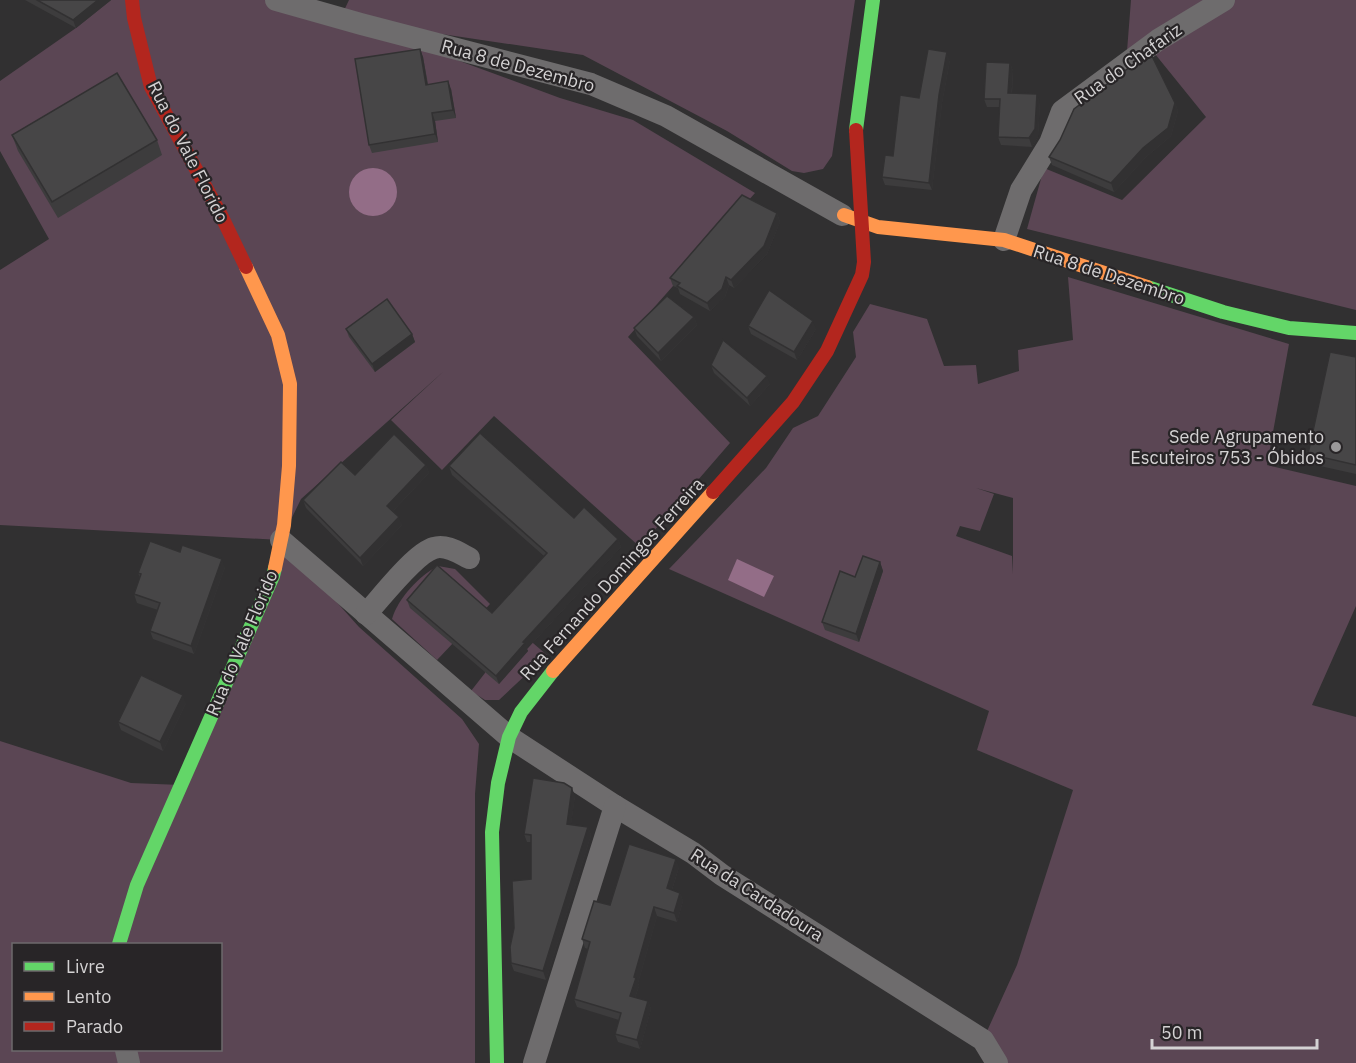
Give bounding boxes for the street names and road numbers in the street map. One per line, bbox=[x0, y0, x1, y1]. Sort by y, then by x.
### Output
street label: Rua do Chafariz bbox=[1069, 18, 1186, 109]
street label: Rua 8 de Dezembro bbox=[439, 34, 597, 97]
street label: Rua do Vale Florido bbox=[143, 77, 234, 227]
street label: Rua 8 de Dezembro bbox=[1031, 239, 1188, 310]
street label: Rua Fernando Domingos Ferreira bbox=[515, 472, 709, 685]
street label: Rua do Vale Florido bbox=[200, 566, 283, 719]
street label: Rua da Cardadoura bbox=[686, 843, 828, 946]

